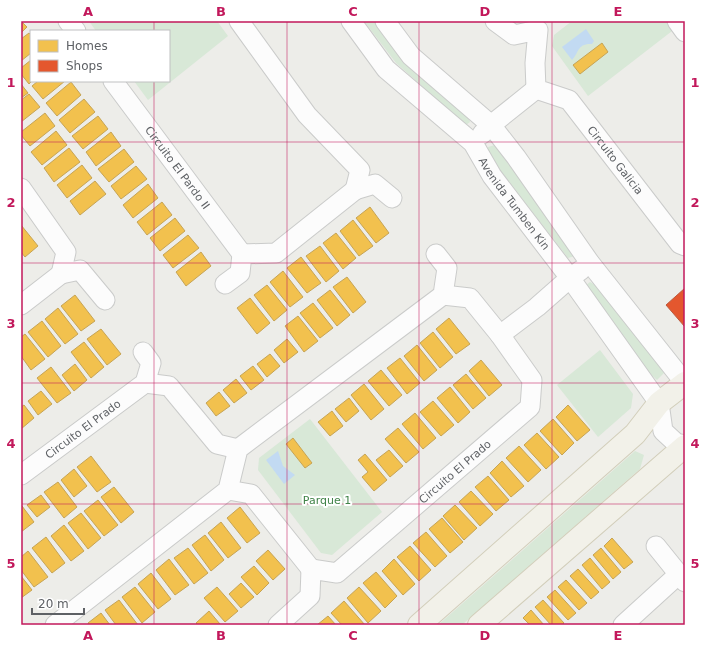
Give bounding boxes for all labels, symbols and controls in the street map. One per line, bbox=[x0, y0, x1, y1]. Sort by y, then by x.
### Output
text: A bbox=[83, 4, 93, 19]
text: B bbox=[216, 4, 226, 19]
text: C bbox=[348, 4, 358, 19]
text: D bbox=[480, 4, 491, 19]
text: E bbox=[614, 4, 622, 19]
legend bbox=[30, 30, 170, 82]
text: Homes bbox=[66, 39, 108, 53]
text: Shops bbox=[66, 59, 102, 73]
text: 1 bbox=[6, 75, 16, 90]
text: 1 bbox=[690, 75, 700, 90]
street label: Circuito El Pardo II bbox=[142, 124, 212, 212]
street label: Circuito Galicia bbox=[584, 124, 645, 197]
street label: Avenida Tumben Kin bbox=[476, 155, 552, 253]
text: 2 bbox=[6, 195, 16, 210]
text: 2 bbox=[690, 195, 700, 210]
text: 3 bbox=[6, 316, 16, 331]
text: 3 bbox=[690, 316, 700, 331]
street label: Circuito El Prado bbox=[43, 397, 124, 462]
text: 4 bbox=[6, 436, 16, 451]
text: 4 bbox=[690, 436, 700, 451]
street label: Circuito El Prado bbox=[417, 437, 494, 506]
park label: Parque 1 bbox=[303, 494, 351, 507]
text: 5 bbox=[6, 556, 16, 571]
text: 5 bbox=[690, 556, 700, 571]
scale bar bbox=[32, 590, 84, 616]
text: 20 m bbox=[38, 597, 69, 611]
text: A bbox=[83, 628, 93, 643]
text: B bbox=[216, 628, 226, 643]
text: C bbox=[348, 628, 358, 643]
text: D bbox=[480, 628, 491, 643]
text: E bbox=[614, 628, 622, 643]

